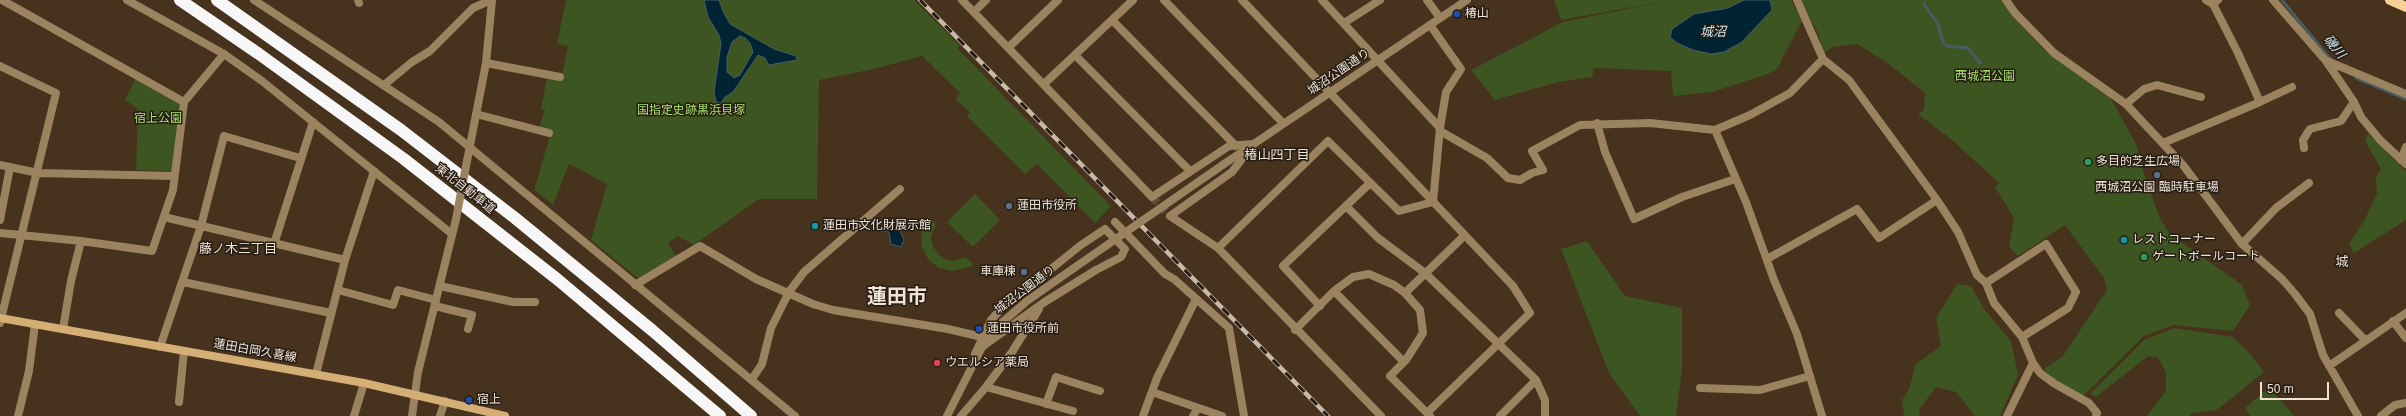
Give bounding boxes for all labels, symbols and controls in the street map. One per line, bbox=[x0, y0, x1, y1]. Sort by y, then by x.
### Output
place label: 椿山 bbox=[1465, 7, 1489, 21]
marker: 椿山 bbox=[1452, 9, 1462, 19]
water label: 城沼 bbox=[1700, 24, 1726, 40]
water label: 磯川 bbox=[2320, 32, 2348, 62]
street label: 城沼公園通り bbox=[1305, 46, 1373, 98]
park label: 西城沼公園 bbox=[1955, 70, 2015, 84]
park label: 国指定史跡黒浜貝塚 bbox=[637, 104, 745, 118]
park label: 宿上公園 bbox=[134, 112, 182, 126]
district label: 椿山四丁目 bbox=[1245, 147, 1309, 163]
place label: 多目的芝生広場 bbox=[2096, 155, 2180, 169]
marker: 多目的芝生広場 bbox=[2083, 157, 2093, 167]
street label: 東北自動車道 bbox=[432, 161, 498, 217]
marker: 西城沼公園 臨時駐車場 bbox=[2152, 170, 2162, 180]
place label: 西城沼公園 臨時駐車場 bbox=[2095, 181, 2219, 195]
place label: 蓮田市役所 bbox=[1017, 199, 1077, 213]
marker: 蓮田市役所 bbox=[1004, 201, 1014, 211]
place label: 蓮田市文化財展示館 bbox=[823, 219, 931, 233]
marker: 蓮田市文化財展示館 bbox=[810, 221, 820, 231]
place label: レストコーナー bbox=[2132, 233, 2216, 247]
marker: レストコーナー bbox=[2119, 235, 2129, 245]
district label: 藤ノ木三丁目 bbox=[199, 241, 277, 257]
place label: ゲートボールコート bbox=[2152, 250, 2260, 264]
marker: ゲートボールコート bbox=[2139, 252, 2149, 262]
district label: 城 bbox=[2336, 254, 2348, 270]
street label: 城沼公園通り bbox=[992, 263, 1058, 317]
place label: 車庫棟 bbox=[980, 265, 1016, 279]
marker: 車庫棟 bbox=[1019, 267, 1029, 277]
district label: 蓮田市 bbox=[867, 285, 927, 309]
place label: 蓮田市役所前 bbox=[987, 322, 1059, 336]
marker: 蓮田市役所前 bbox=[974, 324, 984, 334]
street label: 蓮田白岡久喜線 bbox=[212, 337, 298, 365]
place label: ウエルシア薬局 bbox=[945, 356, 1029, 370]
marker: ウエルシア薬局 bbox=[932, 358, 942, 368]
scale bar bbox=[2262, 374, 2331, 400]
text: 50 m bbox=[2267, 382, 2294, 396]
place label: 宿上 bbox=[477, 393, 501, 407]
marker: 宿上 bbox=[464, 395, 474, 405]

